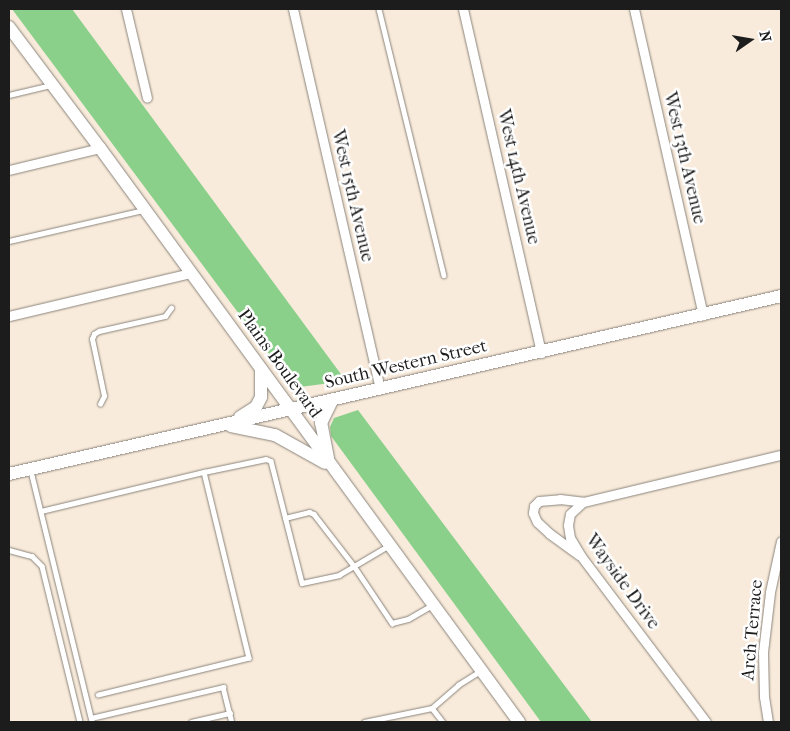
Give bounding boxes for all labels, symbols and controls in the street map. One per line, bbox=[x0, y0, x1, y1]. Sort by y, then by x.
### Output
north arrow bbox=[725, 15, 775, 65]
text: N bbox=[756, 29, 775, 44]
street label: West 13th Avenue bbox=[658, 90, 710, 226]
street label: West 14th Avenue bbox=[492, 107, 544, 247]
street label: West 15th Avenue bbox=[326, 128, 378, 264]
street label: Plains Boulevard bbox=[232, 305, 326, 423]
street label: South Western Street bbox=[323, 336, 489, 394]
street label: Wayside Drive bbox=[580, 530, 664, 634]
street label: Arch Terrace bbox=[738, 579, 768, 681]

